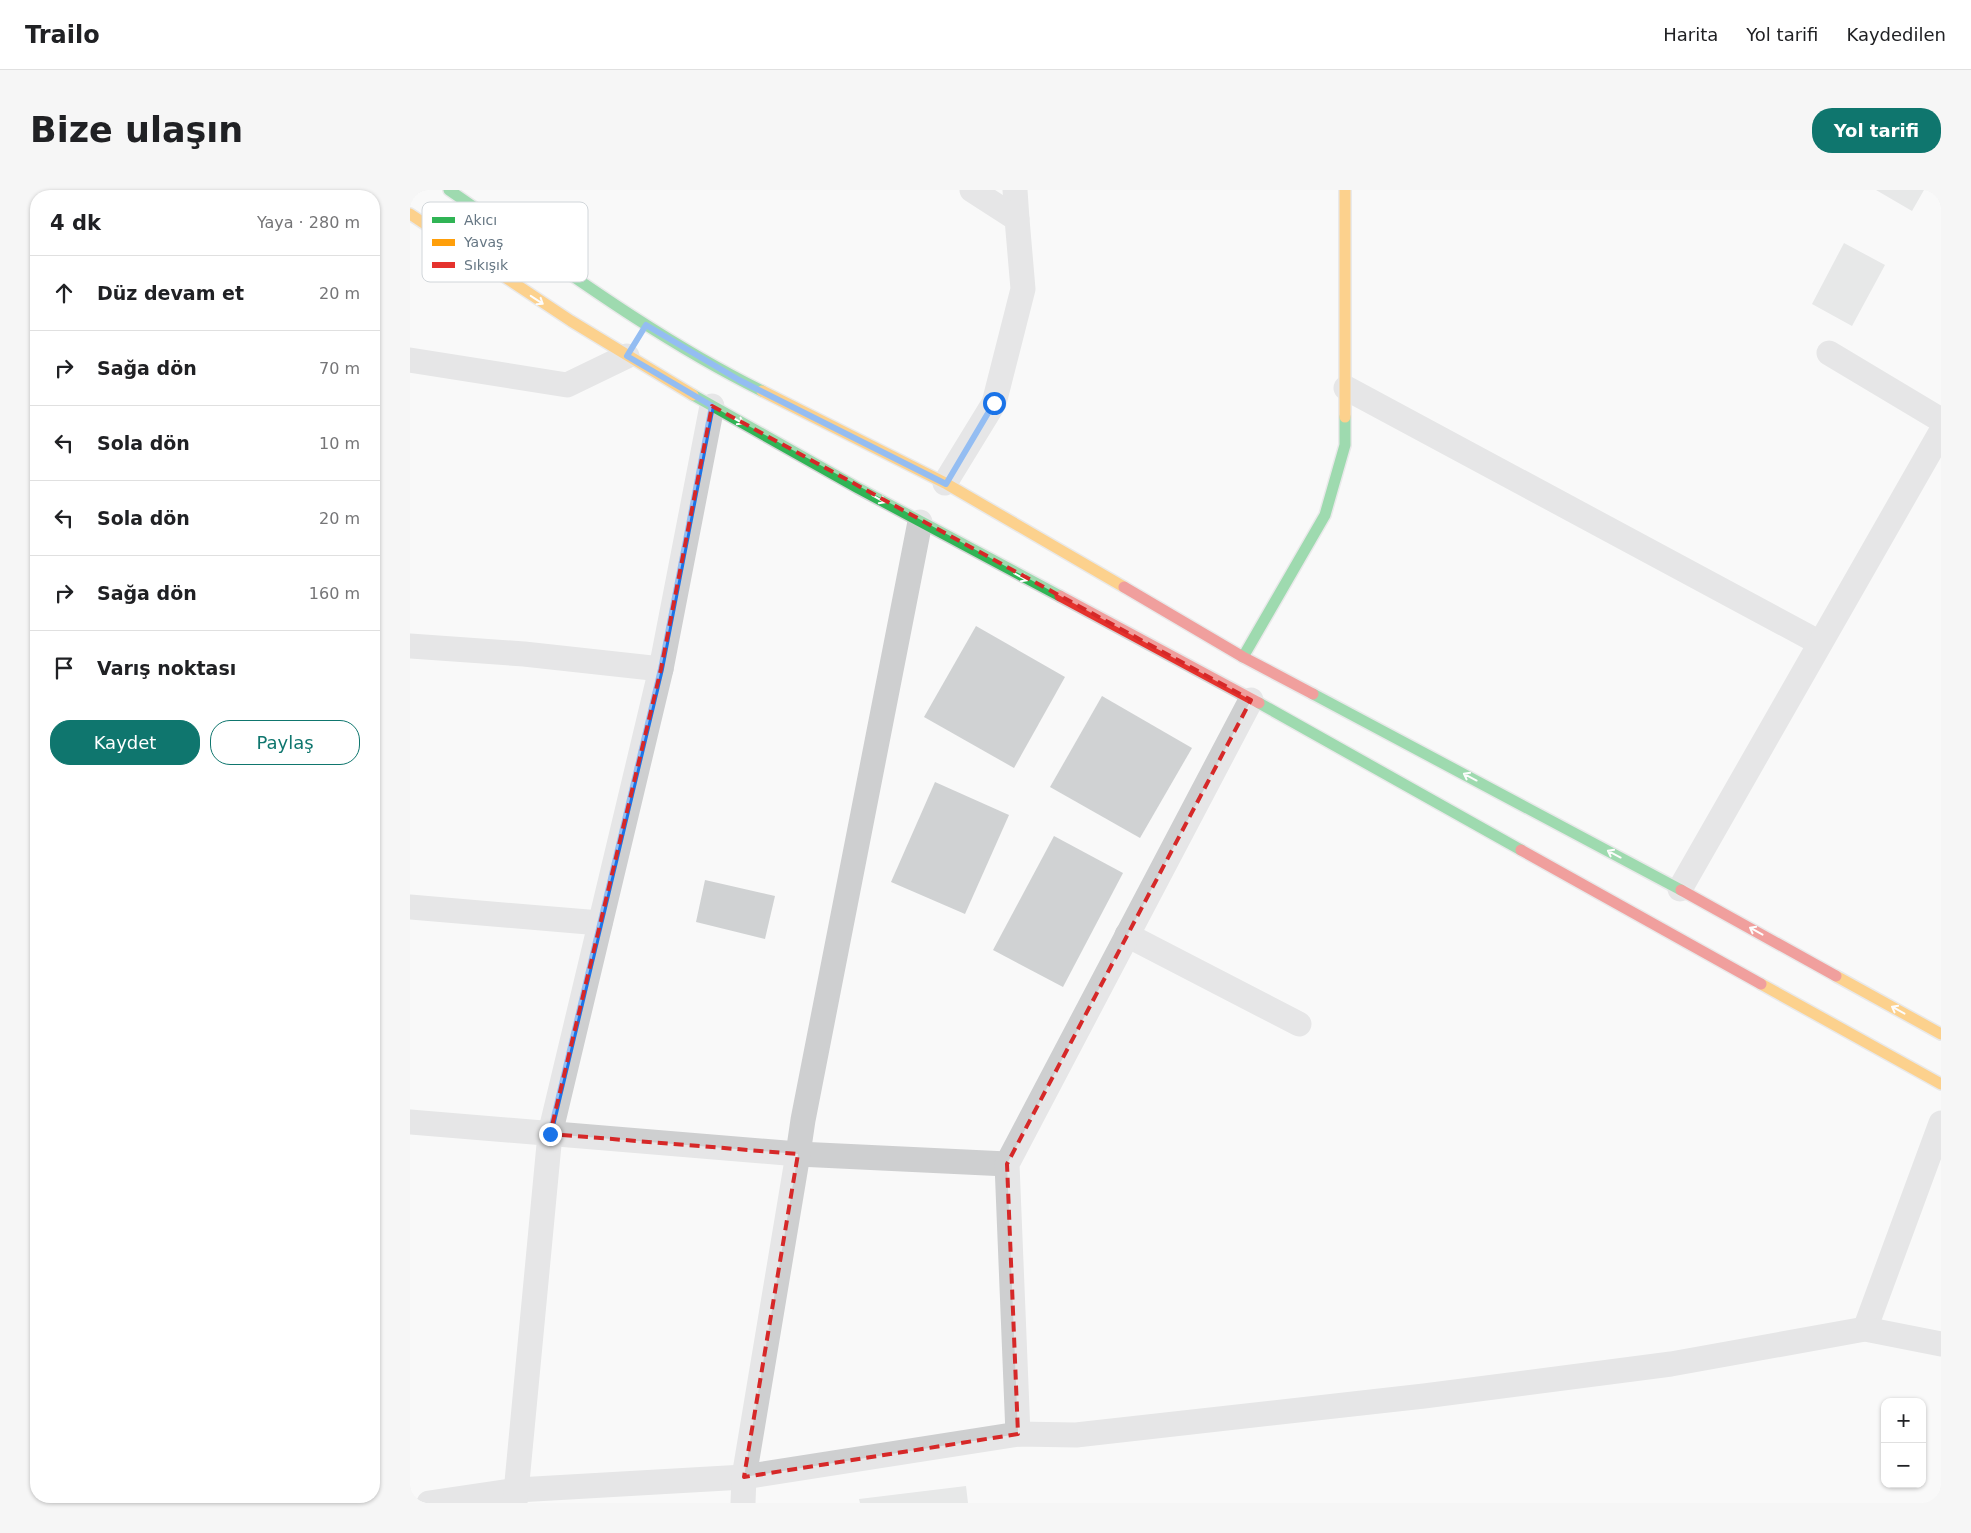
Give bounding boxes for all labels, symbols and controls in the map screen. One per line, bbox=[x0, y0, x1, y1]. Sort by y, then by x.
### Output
text: Trailo bbox=[25, 21, 100, 49]
text: Harita bbox=[1663, 24, 1718, 45]
text: Yol tarifi bbox=[1746, 24, 1818, 45]
text: Kaydedilen bbox=[1846, 24, 1946, 45]
button: Yol tarifi bbox=[1812, 108, 1941, 153]
text: Bize ulaşın bbox=[30, 110, 243, 150]
legend bbox=[422, 202, 588, 282]
text: 4 dk bbox=[50, 211, 101, 235]
text: Akıcı bbox=[464, 212, 497, 228]
text: Yaya · 280 m bbox=[257, 213, 360, 232]
text: Yavaş bbox=[463, 234, 503, 250]
text: Sıkışık bbox=[464, 257, 509, 273]
icon: ahead bbox=[50, 279, 78, 307]
text: Düz devam et bbox=[97, 282, 244, 304]
text: 20 m bbox=[319, 284, 360, 303]
one-way arrow bbox=[530, 296, 544, 306]
icon: right bbox=[50, 354, 78, 382]
text: Sağa dön bbox=[97, 357, 197, 379]
text: 70 m bbox=[319, 359, 360, 378]
route start bbox=[983, 392, 1006, 415]
one-way arrow bbox=[729, 415, 744, 425]
icon: left bbox=[50, 429, 78, 457]
text: Sola dön bbox=[97, 432, 190, 454]
text: 10 m bbox=[319, 434, 360, 453]
one-way arrow bbox=[871, 495, 885, 505]
icon: left bbox=[50, 504, 78, 532]
text: Sola dön bbox=[97, 507, 190, 529]
text: 20 m bbox=[319, 509, 360, 528]
one-way arrow bbox=[1014, 572, 1029, 582]
icon: right bbox=[50, 579, 78, 607]
text: Sağa dön bbox=[97, 582, 197, 604]
text: 160 m bbox=[309, 584, 360, 603]
icon: arrive bbox=[50, 654, 78, 682]
text: Varış noktası bbox=[97, 657, 236, 679]
button: Kaydet bbox=[50, 720, 200, 765]
button: Paylaş bbox=[210, 720, 360, 765]
one-way arrow bbox=[1463, 772, 1478, 782]
one-way arrow bbox=[1607, 848, 1621, 858]
one-way arrow bbox=[1749, 926, 1764, 936]
one-way arrow bbox=[1891, 1005, 1906, 1015]
route end bbox=[539, 1123, 562, 1146]
map controls bbox=[1881, 1398, 1926, 1488]
button: + bbox=[1881, 1398, 1926, 1443]
button: − bbox=[1881, 1443, 1926, 1488]

